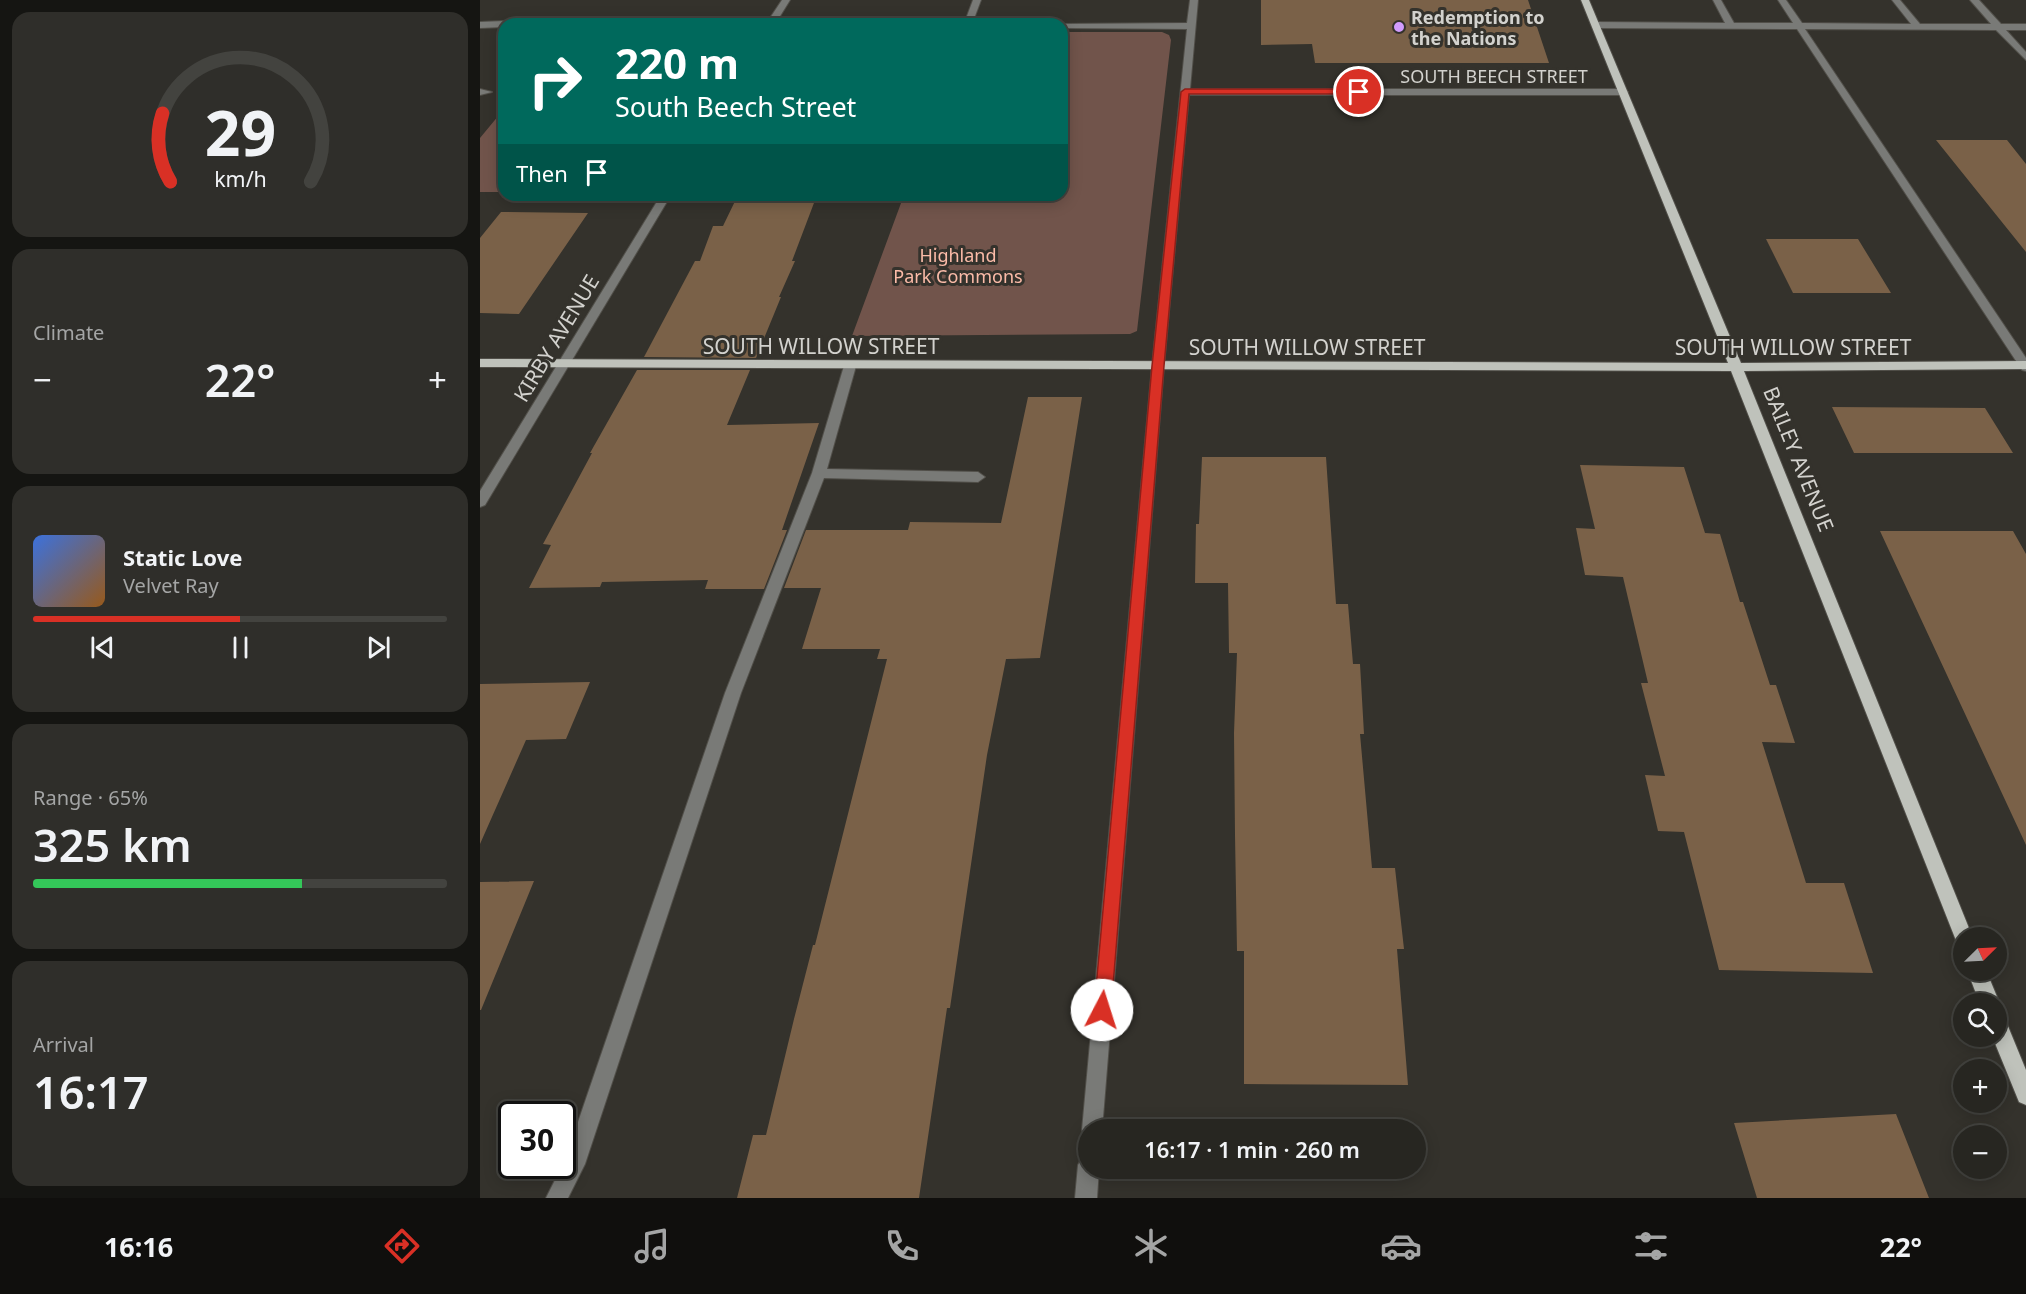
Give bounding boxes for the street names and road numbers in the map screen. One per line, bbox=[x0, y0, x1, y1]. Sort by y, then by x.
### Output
street label: SOUTH BEECH STREET bbox=[1400, 64, 1588, 88]
street label: KIRBY AVENUE bbox=[507, 269, 605, 407]
street label: SOUTH WILLOW STREET bbox=[703, 332, 940, 360]
street label: SOUTH WILLOW STREET bbox=[1189, 333, 1426, 361]
street label: SOUTH WILLOW STREET bbox=[1675, 333, 1912, 361]
street label: BAILEY AVENUE bbox=[1757, 382, 1841, 536]

